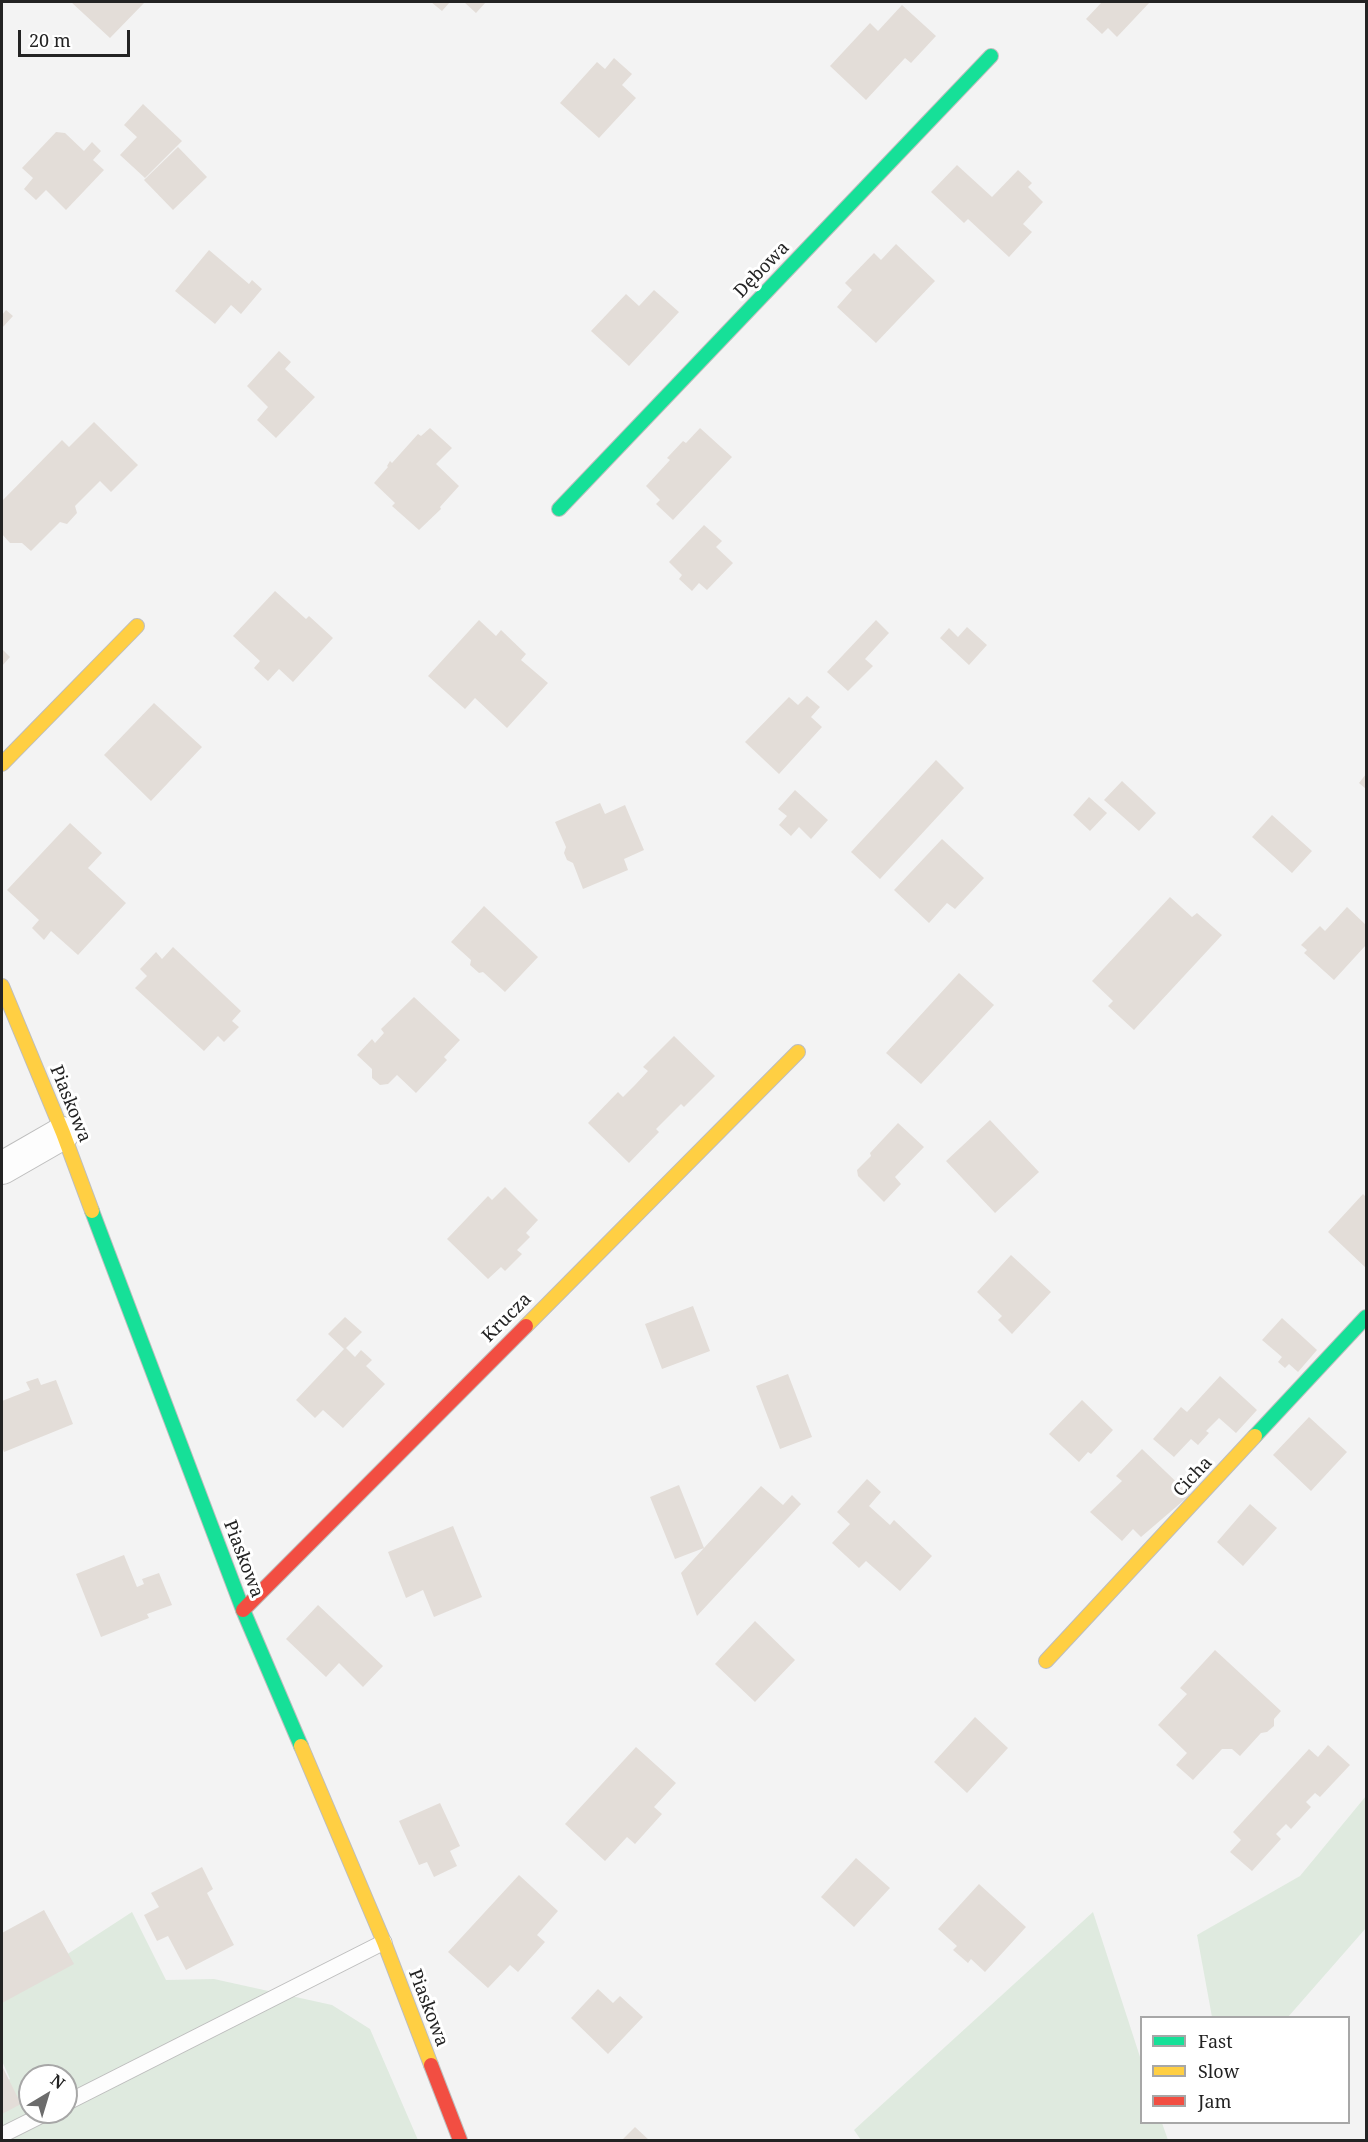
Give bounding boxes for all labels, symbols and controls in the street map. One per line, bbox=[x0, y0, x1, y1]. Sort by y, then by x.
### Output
scale bar bbox=[21, 18, 134, 56]
text: 20 m bbox=[29, 28, 71, 52]
street label: Dębowa bbox=[730, 237, 794, 303]
street label: Piaskowa bbox=[45, 1062, 95, 1146]
street label: Krucza bbox=[478, 1289, 536, 1347]
street label: Cicha bbox=[1169, 1452, 1217, 1502]
street label: Piaskowa bbox=[218, 1517, 268, 1601]
street label: Piaskowa bbox=[403, 1966, 453, 2050]
legend bbox=[1140, 2016, 1350, 2124]
text: Fast bbox=[1198, 2029, 1233, 2053]
text: Slow bbox=[1198, 2059, 1239, 2083]
north arrow bbox=[18, 2064, 78, 2124]
text: N bbox=[46, 2069, 70, 2094]
text: Jam bbox=[1198, 2089, 1232, 2113]

